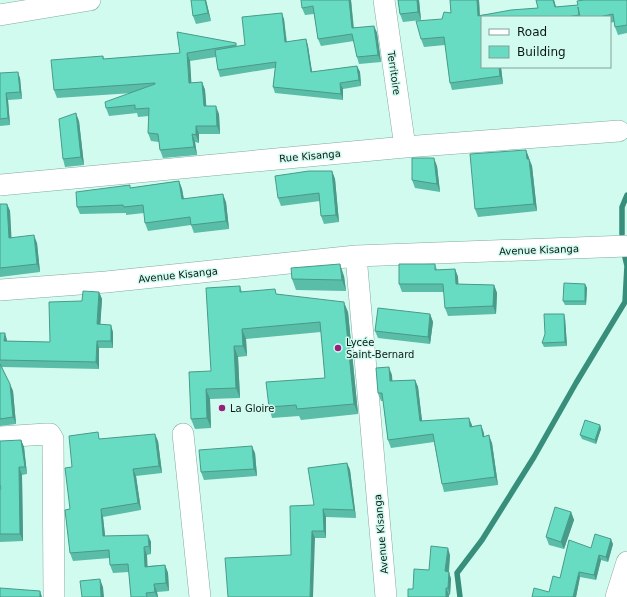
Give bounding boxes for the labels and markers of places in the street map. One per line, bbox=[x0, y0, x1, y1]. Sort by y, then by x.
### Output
place label: Lycée Saint-Bernard bbox=[346, 337, 414, 360]
marker: Lycée Saint-Bernard bbox=[333, 343, 343, 353]
marker: La Gloire bbox=[217, 403, 227, 413]
place label: La Gloire bbox=[230, 403, 274, 414]

